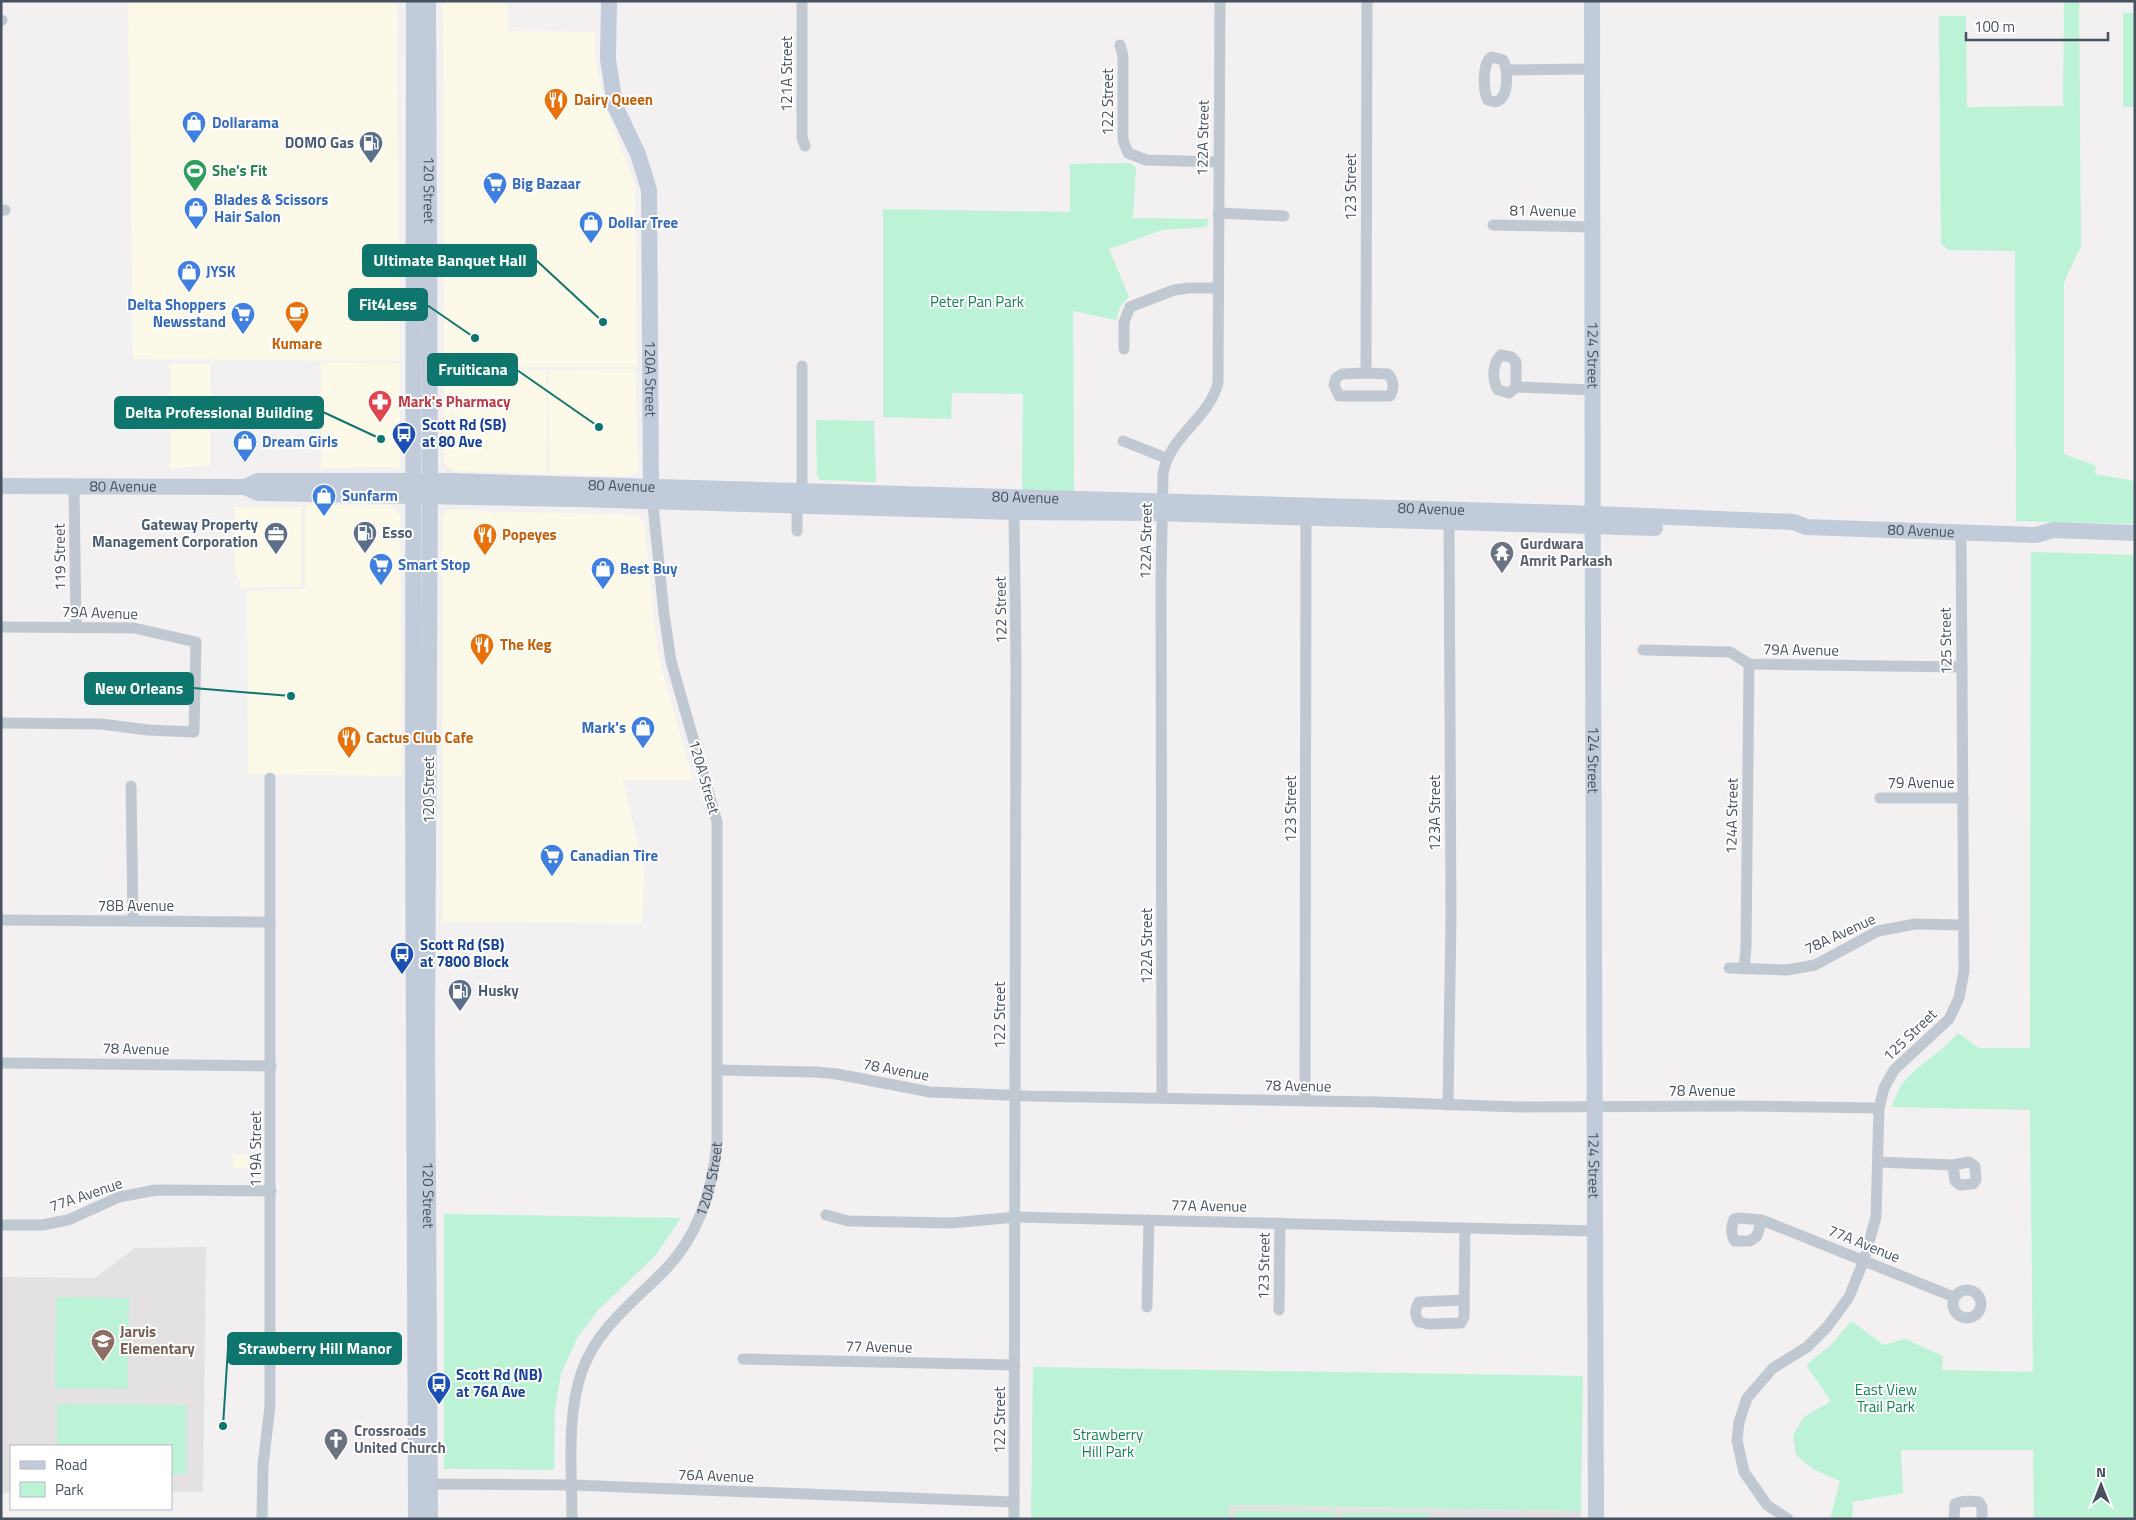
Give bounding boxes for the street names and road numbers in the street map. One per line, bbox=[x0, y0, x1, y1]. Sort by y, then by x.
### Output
street label: 121A Street bbox=[775, 35, 798, 112]
street label: 122 Street bbox=[1096, 68, 1119, 136]
street label: 122A Street bbox=[1190, 99, 1215, 176]
street label: 123 Street bbox=[1339, 153, 1362, 221]
street label: 120 Street bbox=[418, 156, 441, 224]
street label: 81 Avenue bbox=[1509, 198, 1577, 223]
street label: 124 Street bbox=[1582, 321, 1605, 389]
street label: 120A Street bbox=[639, 340, 663, 417]
street label: 80 Avenue bbox=[588, 473, 655, 498]
street label: 80 Avenue bbox=[89, 474, 157, 498]
street label: 80 Avenue bbox=[992, 484, 1059, 509]
street label: 80 Avenue bbox=[1397, 496, 1465, 521]
street label: 122A Street bbox=[1133, 502, 1158, 579]
street label: 80 Avenue bbox=[1887, 518, 1955, 543]
street label: 119 Street bbox=[47, 522, 72, 591]
street label: 122 Street bbox=[988, 575, 1013, 644]
street label: 79A Avenue bbox=[62, 600, 138, 625]
street label: 125 Street bbox=[1933, 606, 1958, 675]
street label: 79A Avenue bbox=[1763, 637, 1839, 662]
street label: 124 Street bbox=[1582, 726, 1605, 794]
street label: 120A Street bbox=[683, 737, 726, 817]
street label: 120 Street bbox=[417, 756, 440, 824]
street label: 79 Avenue bbox=[1887, 771, 1955, 794]
street label: 123A Street bbox=[1423, 774, 1446, 851]
street label: 123 Street bbox=[1279, 775, 1302, 843]
street label: 124A Street bbox=[1719, 777, 1744, 854]
street label: 78B Avenue bbox=[98, 894, 174, 917]
street label: 122A Street bbox=[1135, 907, 1158, 984]
street label: 78A Avenue bbox=[1801, 907, 1879, 960]
street label: 122 Street bbox=[988, 981, 1011, 1049]
street label: 125 Street bbox=[1878, 1003, 1942, 1066]
street label: 78 Avenue bbox=[102, 1036, 170, 1061]
street label: 78 Avenue bbox=[861, 1052, 931, 1087]
street label: 78 Avenue bbox=[1264, 1073, 1332, 1098]
street label: 78 Avenue bbox=[1668, 1079, 1736, 1102]
street label: 119A Street bbox=[244, 1110, 267, 1187]
street label: 124 Street bbox=[1583, 1131, 1606, 1199]
street label: 120A Street bbox=[689, 1140, 728, 1220]
street label: 120 Street bbox=[417, 1161, 440, 1229]
street label: 77A Avenue bbox=[46, 1171, 125, 1218]
street label: 77A Avenue bbox=[1171, 1193, 1247, 1218]
street label: 77A Avenue bbox=[1825, 1219, 1904, 1268]
street label: 123 Street bbox=[1251, 1231, 1276, 1300]
street label: 77 Avenue bbox=[845, 1334, 913, 1359]
street label: 122 Street bbox=[988, 1386, 1011, 1454]
street label: 76A Avenue bbox=[678, 1463, 754, 1488]

